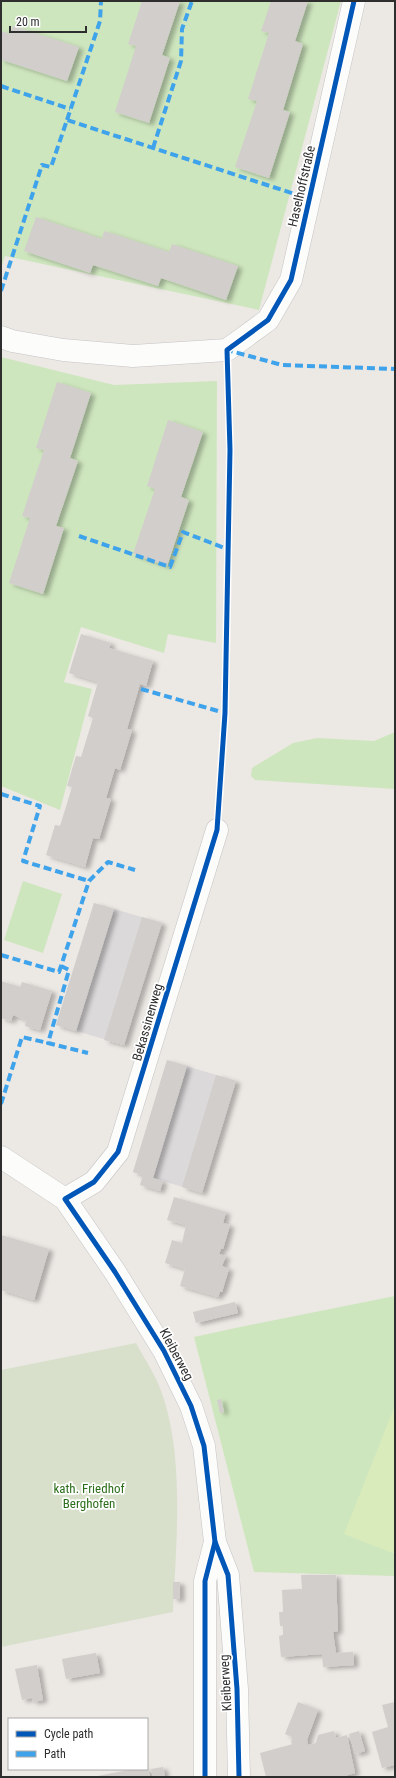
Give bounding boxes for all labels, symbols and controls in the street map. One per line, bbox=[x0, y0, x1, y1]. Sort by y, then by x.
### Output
scale bar bbox=[10, 8, 86, 34]
text: 20 m bbox=[16, 15, 40, 29]
street label: Haselhoffstraße bbox=[285, 144, 318, 228]
street label: Bekassinenweg bbox=[129, 982, 166, 1063]
street label: Kleiberweg bbox=[157, 1326, 196, 1383]
park label: kath. Friedhof Berghofen bbox=[53, 1481, 125, 1511]
street label: Kleiberweg bbox=[217, 1654, 234, 1712]
legend bbox=[8, 1718, 148, 1770]
text: Cycle path bbox=[44, 1727, 94, 1741]
text: Path bbox=[44, 1747, 66, 1761]

